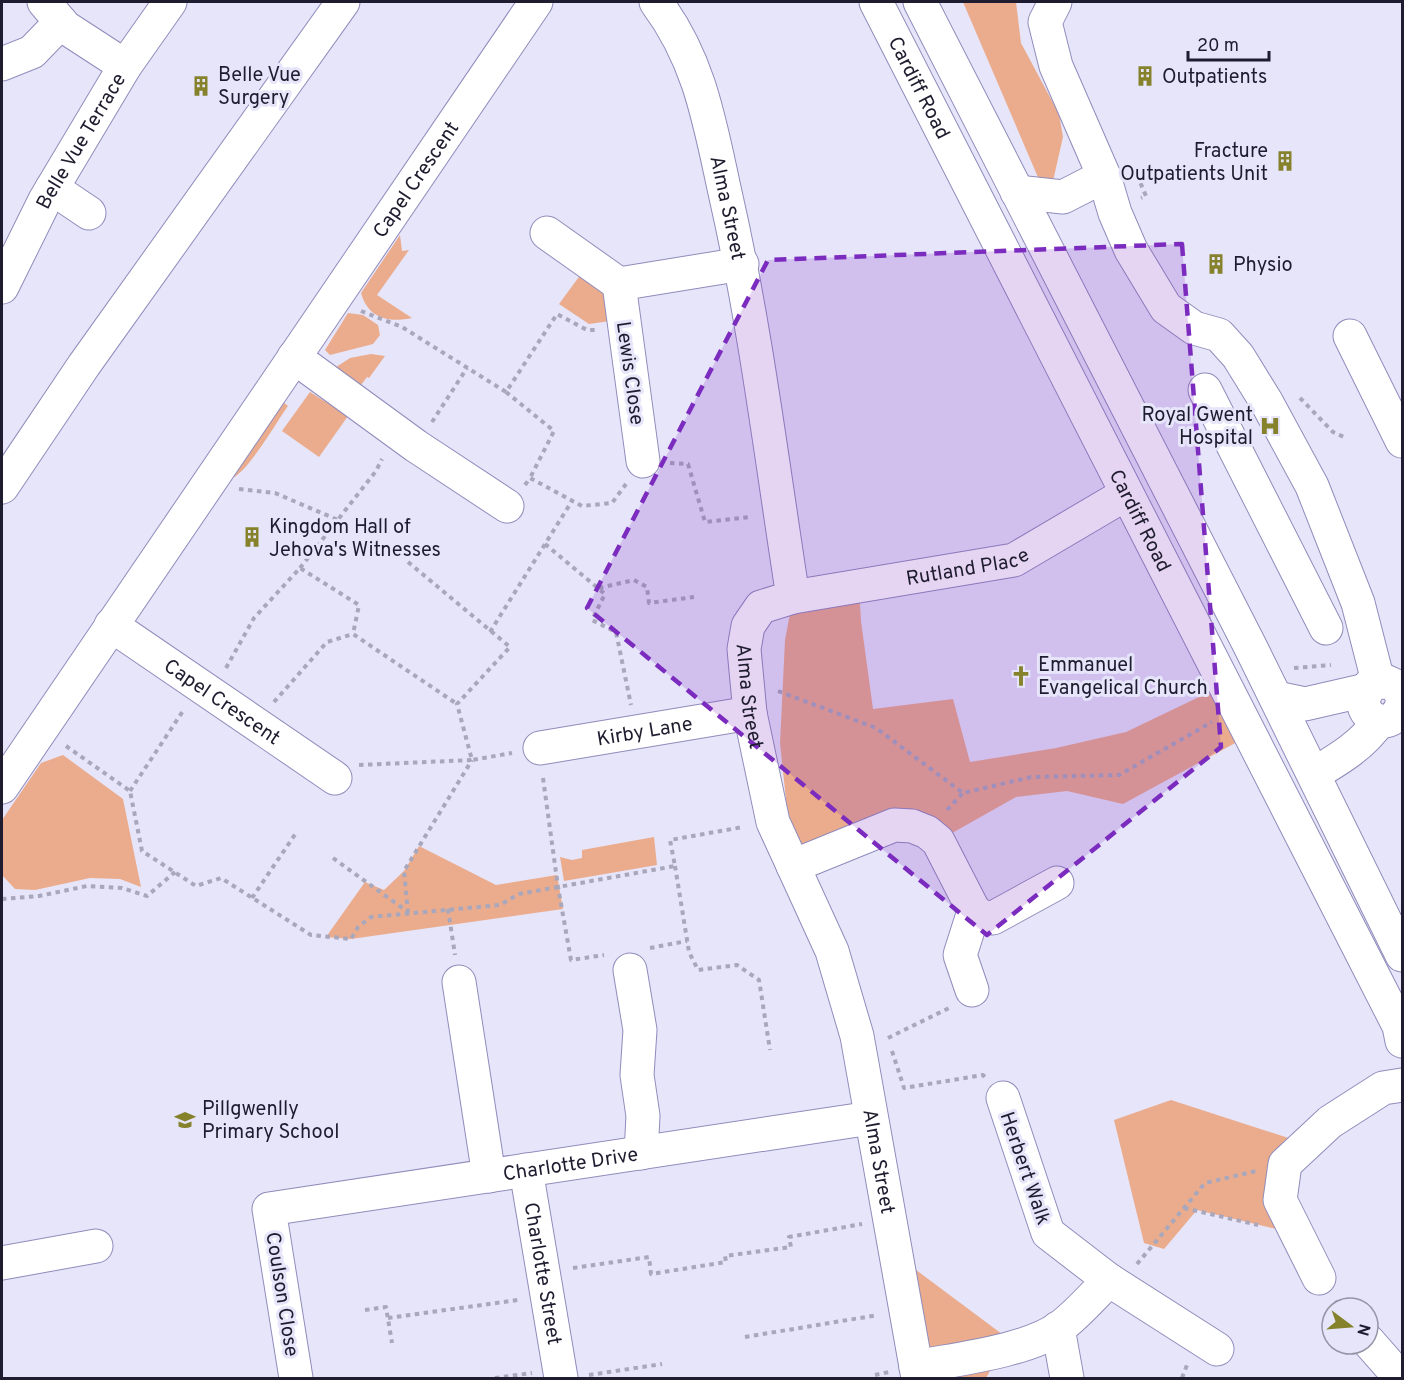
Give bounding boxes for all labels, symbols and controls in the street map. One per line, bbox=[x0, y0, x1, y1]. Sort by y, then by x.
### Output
scale bar bbox=[1188, 24, 1269, 62]
street label: Cardiff Road bbox=[881, 33, 955, 144]
text: 20 m bbox=[1197, 35, 1239, 58]
place label: Belle Vue Surgery bbox=[218, 63, 301, 112]
building icon: Outpatients bbox=[1133, 64, 1157, 88]
place label: Outpatients bbox=[1162, 65, 1267, 91]
street label: Belle Vue Terrace bbox=[31, 69, 133, 214]
building icon: Belle Vue Surgery bbox=[189, 74, 213, 98]
street label: Capel Crescent bbox=[368, 117, 466, 244]
place label: Fracture Outpatients Unit bbox=[1120, 139, 1268, 188]
building icon: Fracture Outpatients Unit bbox=[1273, 149, 1297, 173]
street label: Alma Street bbox=[702, 153, 750, 263]
building icon: Physio bbox=[1204, 252, 1228, 276]
place label: Physio bbox=[1233, 253, 1293, 279]
street label: Lewis Close bbox=[609, 320, 649, 427]
place label: Royal Gwent Hospital bbox=[1142, 403, 1253, 452]
hospital icon: Royal Gwent Hospital bbox=[1258, 414, 1282, 438]
street label: Cardiff Road bbox=[1102, 465, 1176, 577]
place label: Kingdom Hall of Jehova's Witnesses bbox=[269, 515, 441, 564]
building icon: Kingdom Hall of Jehova's Witnesses bbox=[240, 525, 264, 549]
street label: Rutland Place bbox=[904, 543, 1035, 593]
street label: Alma Street bbox=[729, 642, 768, 752]
place label: Emmanuel Evangelical Church bbox=[1038, 653, 1208, 702]
street label: Capel Crescent bbox=[158, 654, 285, 752]
church icon: Emmanuel Evangelical Church bbox=[1009, 664, 1033, 688]
street label: Kirby Lane bbox=[595, 712, 695, 753]
place label: Pillgwenlly Primary School bbox=[202, 1097, 339, 1146]
street label: Alma Street bbox=[855, 1107, 899, 1216]
school or university icon: Pillgwenlly Primary School bbox=[173, 1108, 197, 1132]
street label: Herbert Walk bbox=[993, 1109, 1056, 1229]
street label: Charlotte Drive bbox=[501, 1142, 640, 1188]
street label: Charlotte Street bbox=[517, 1201, 566, 1347]
street label: Coulson Close bbox=[258, 1230, 304, 1359]
north arrow bbox=[1320, 1296, 1380, 1356]
text: N bbox=[1351, 1321, 1374, 1338]

